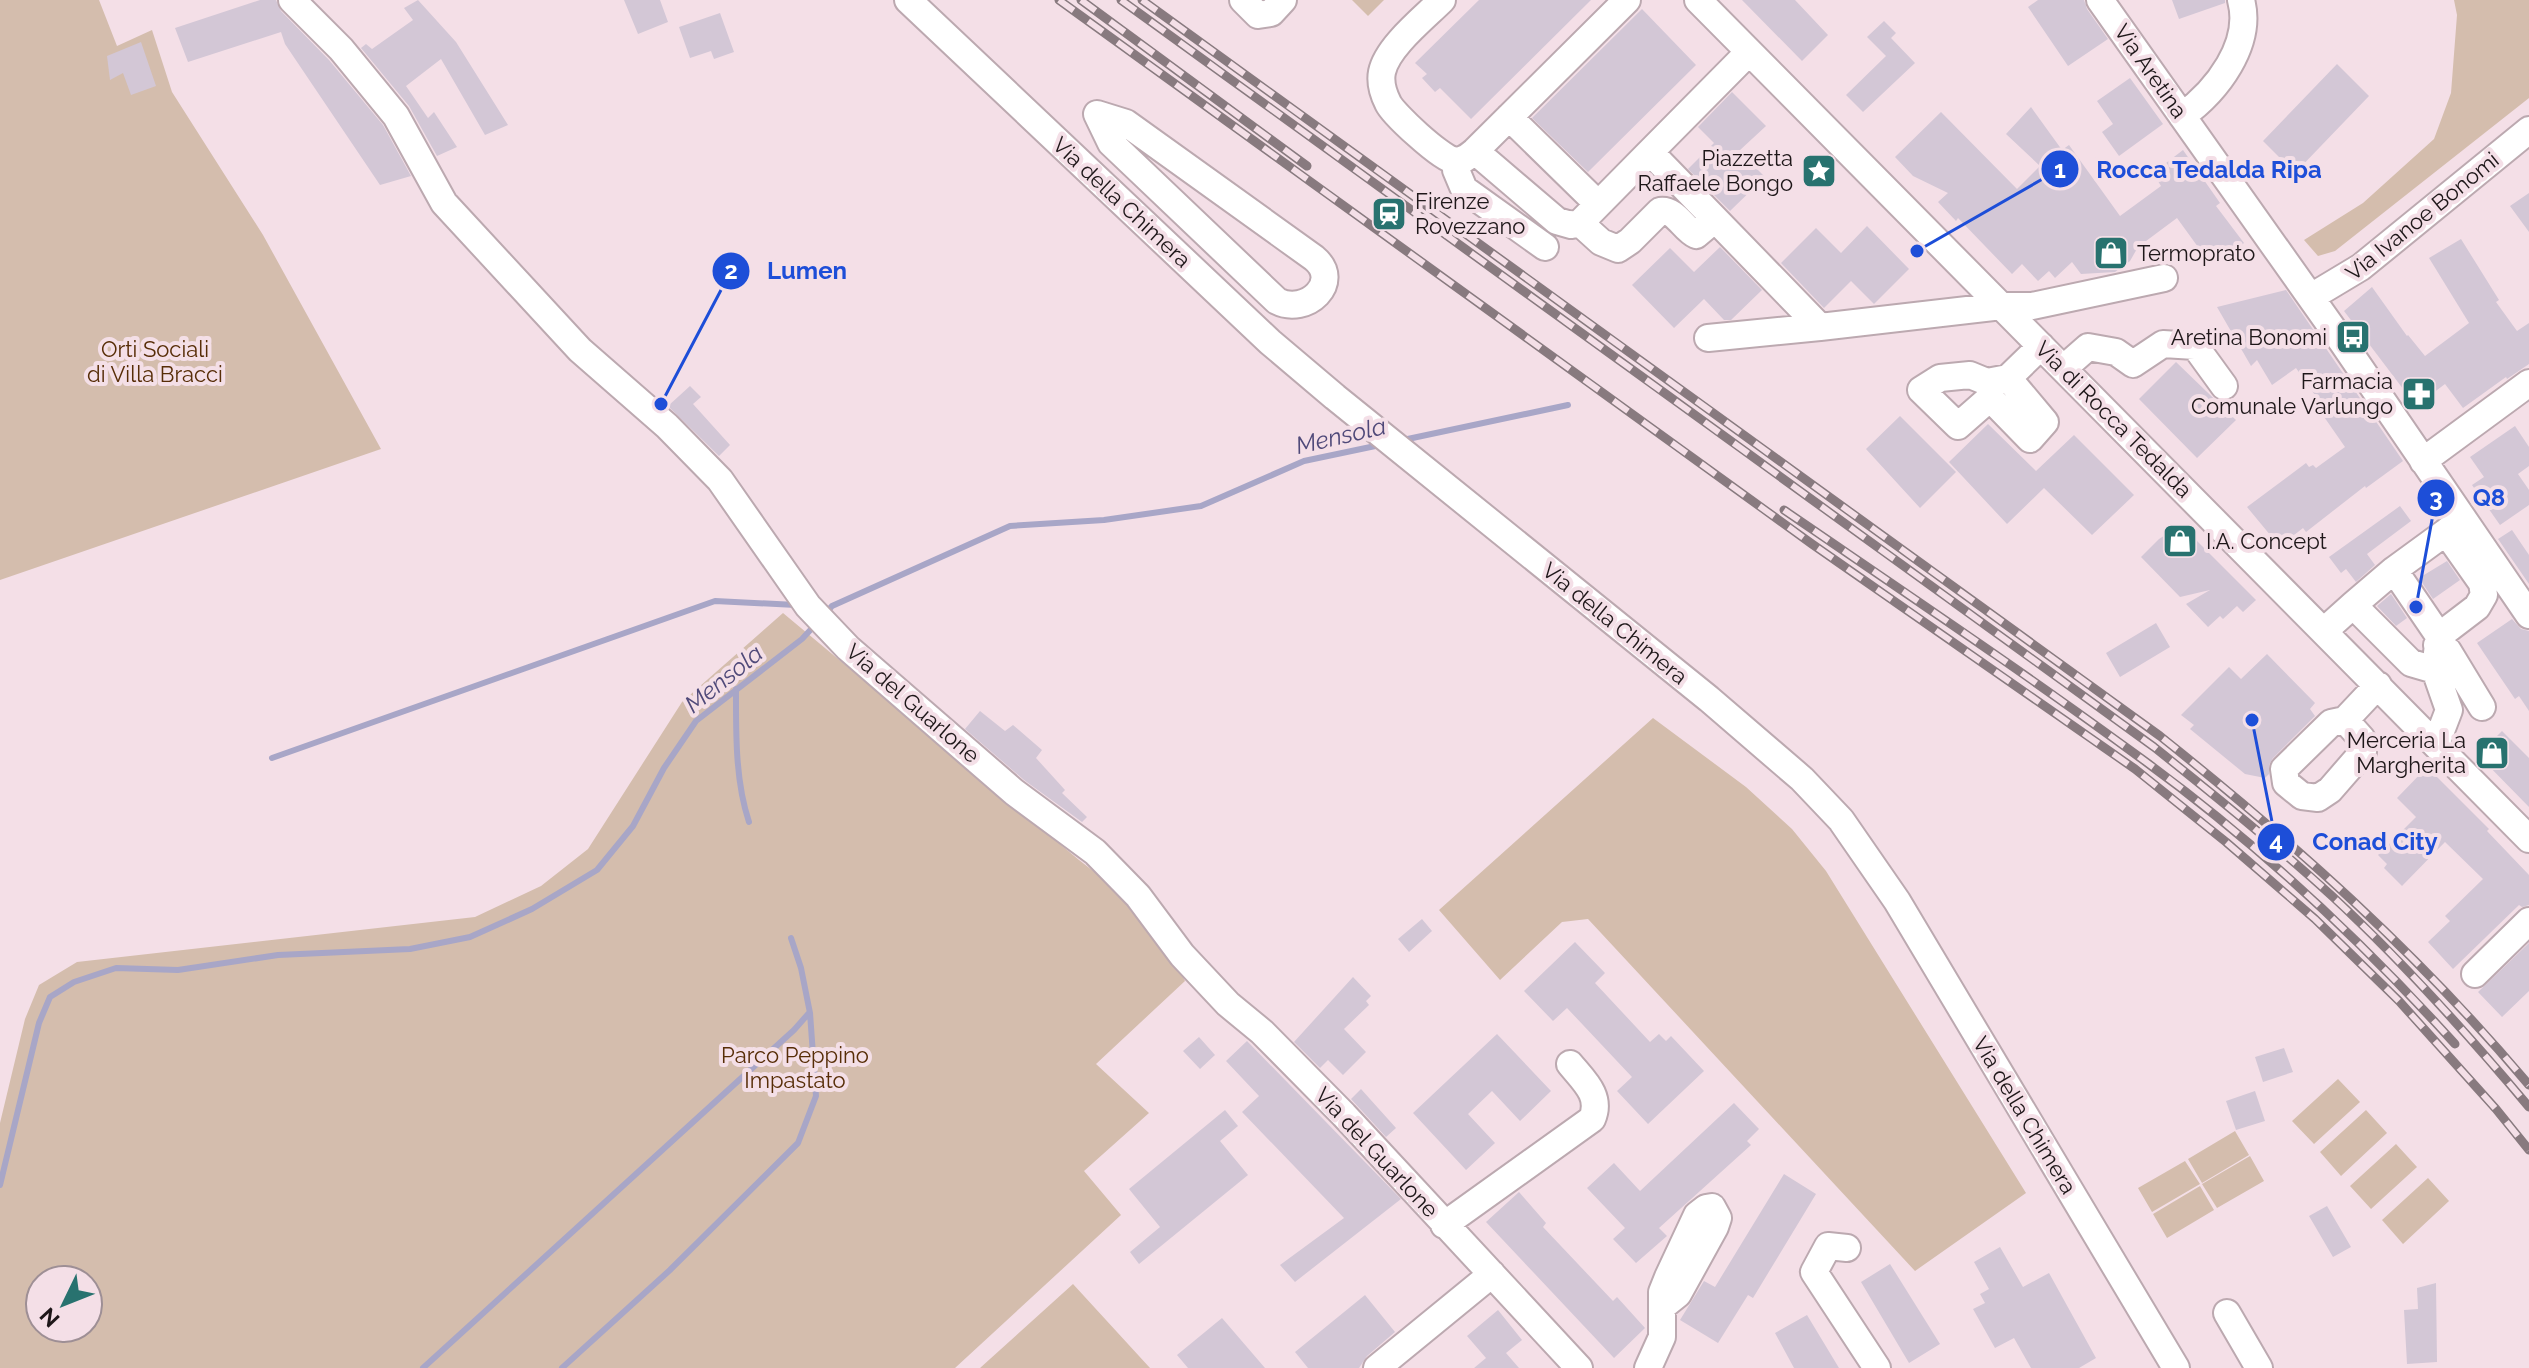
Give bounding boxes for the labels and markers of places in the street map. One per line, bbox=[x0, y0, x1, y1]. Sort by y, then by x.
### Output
place label: Piazzetta Raffaele Bongo bbox=[1637, 145, 1793, 196]
callout: Rocca Tedalda Ripa bbox=[2040, 145, 2338, 193]
place icon: Piazzetta Raffaele Bongo bbox=[1800, 152, 1838, 190]
place label: Firenze Rovezzano bbox=[1415, 188, 1525, 239]
station icon: Firenze Rovezzano bbox=[1370, 195, 1408, 233]
shop icon: Termoprato bbox=[2092, 234, 2130, 272]
place label: Termoprato bbox=[2137, 240, 2255, 266]
callout: Lumen bbox=[711, 247, 863, 295]
bus stop icon: Aretina Bonomi bbox=[2334, 318, 2372, 356]
place label: Aretina Bonomi bbox=[2171, 324, 2327, 350]
place label: Farmacia Comunale Varlungo bbox=[2191, 368, 2393, 419]
pharmacy icon: Farmacia Comunale Varlungo bbox=[2400, 375, 2438, 413]
callout: Q8 bbox=[2416, 474, 2521, 522]
shop icon: I.A. Concept bbox=[2161, 522, 2199, 560]
place label: I.A. Concept bbox=[2206, 528, 2328, 554]
place label: Merceria La Margherita bbox=[2347, 727, 2466, 778]
shop icon: Merceria La Margherita bbox=[2473, 734, 2511, 772]
callout: Conad City bbox=[2256, 818, 2454, 866]

